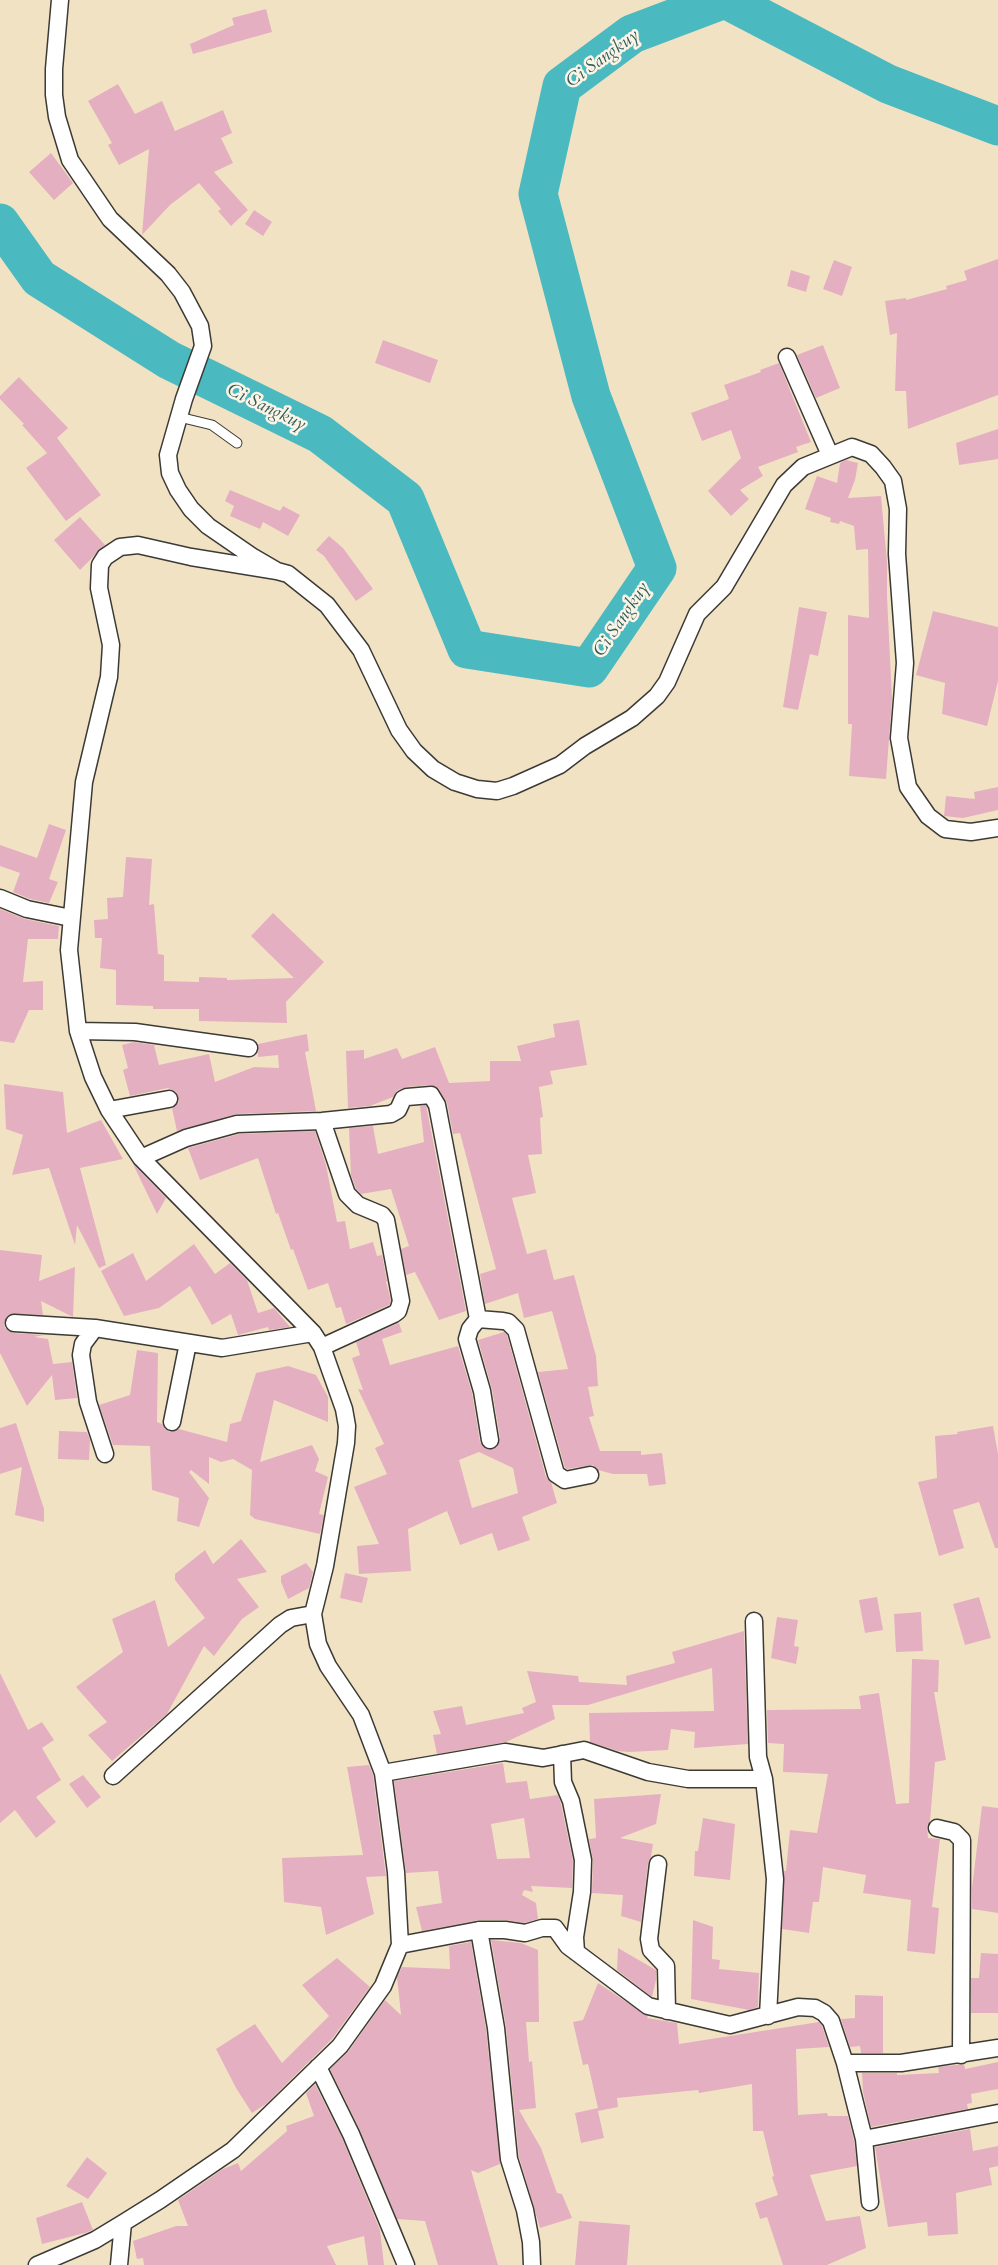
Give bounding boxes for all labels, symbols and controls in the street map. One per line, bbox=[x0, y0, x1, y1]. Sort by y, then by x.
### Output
water label: Ci Sangkuy bbox=[562, 25, 644, 93]
water label: Ci Sangkuy bbox=[223, 380, 309, 436]
water label: Ci Sangkuy bbox=[589, 579, 655, 661]

